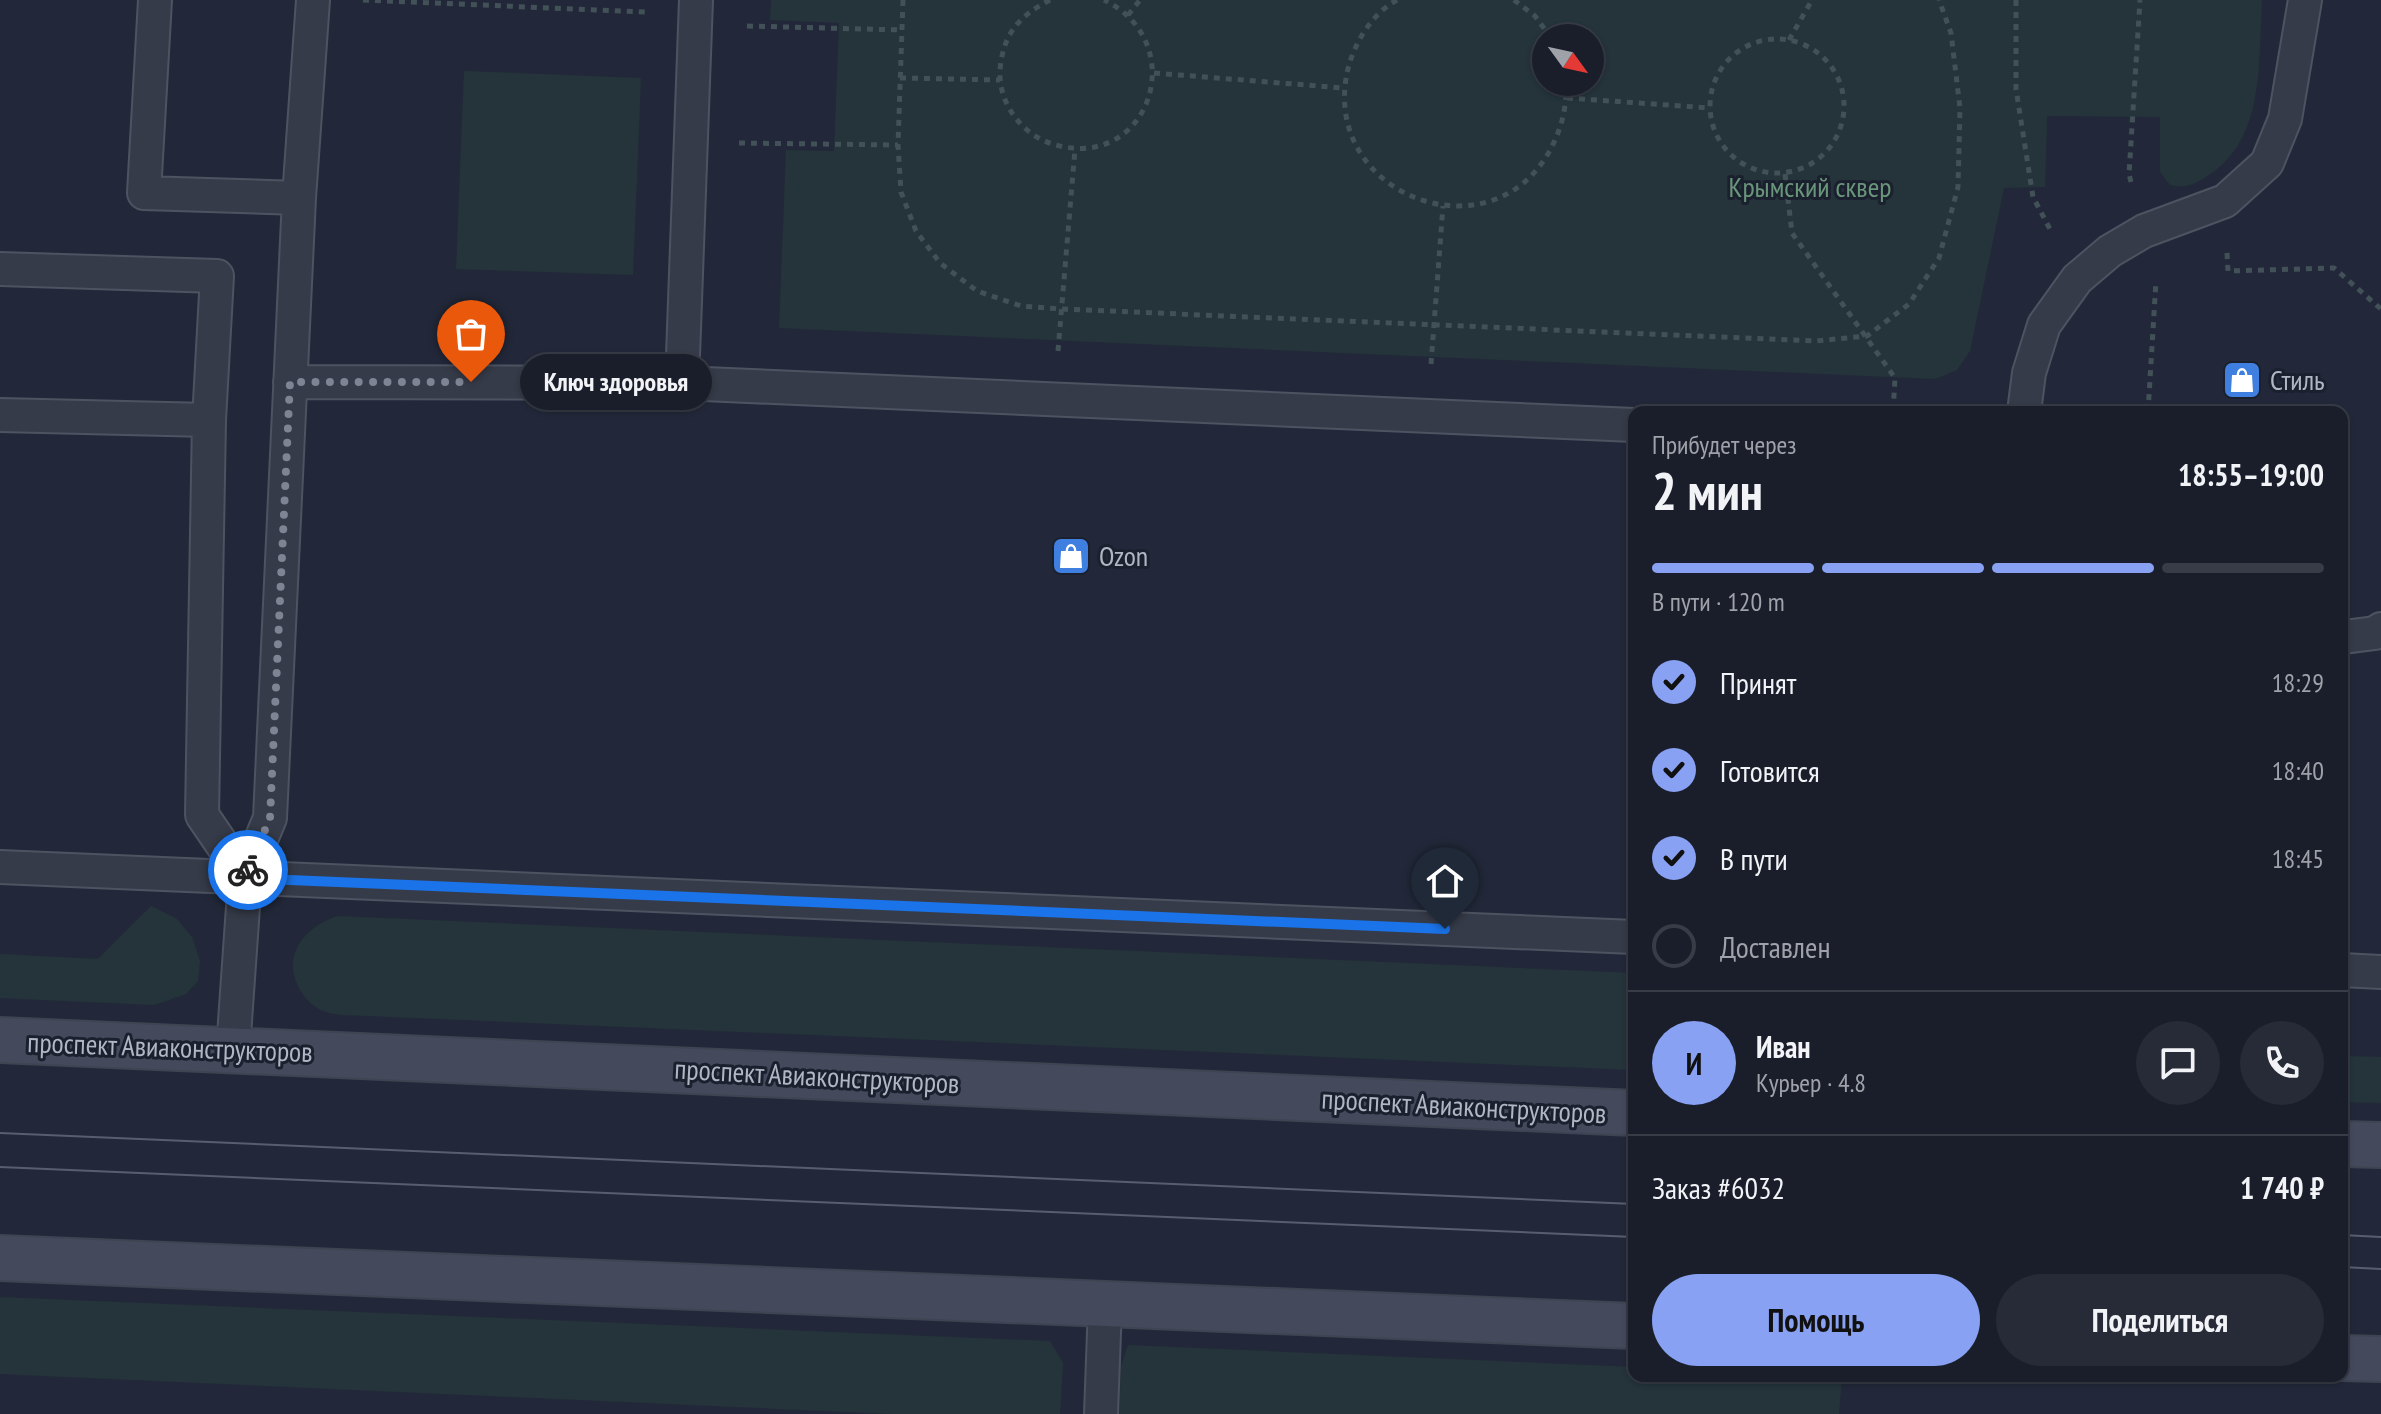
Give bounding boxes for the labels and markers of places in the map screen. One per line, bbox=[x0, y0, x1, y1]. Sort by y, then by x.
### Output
pin bbox=[437, 300, 505, 382]
callout: Ключ здоровья bbox=[519, 354, 711, 410]
shop icon: Стиль bbox=[2221, 359, 2263, 401]
place label: Стиль bbox=[2270, 361, 2325, 398]
shop icon: Ozon bbox=[1050, 535, 1092, 577]
place label: Ozon bbox=[1099, 537, 1148, 574]
pin bbox=[1411, 847, 1479, 929]

